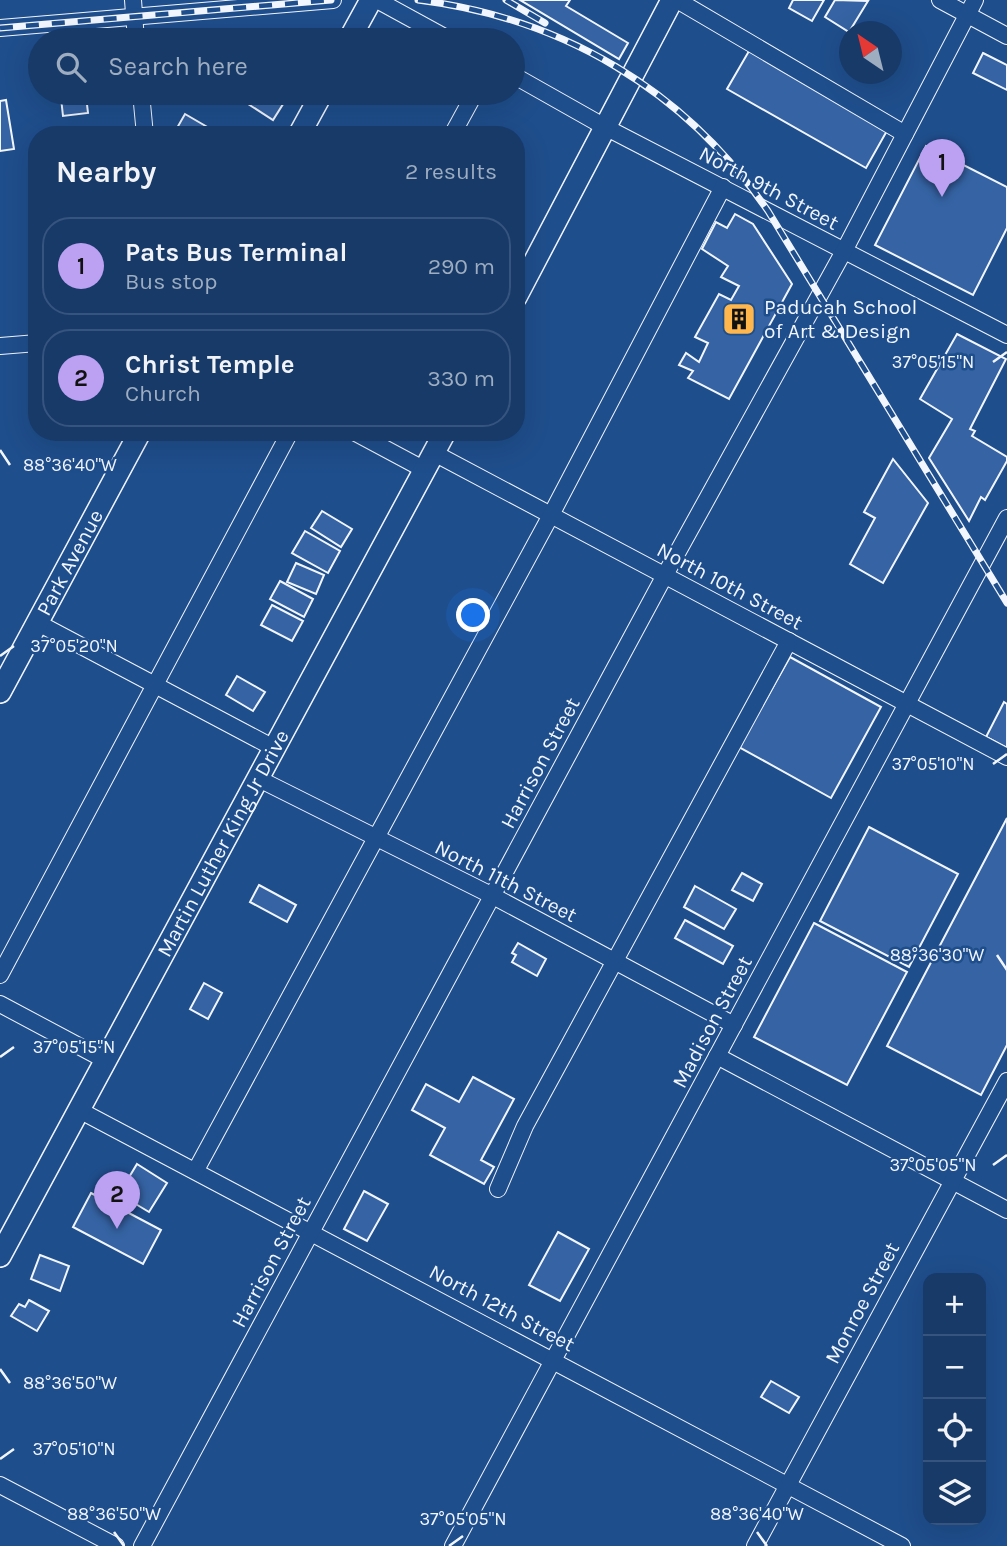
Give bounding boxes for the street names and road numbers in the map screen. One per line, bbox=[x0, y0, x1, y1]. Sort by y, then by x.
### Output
street label: North 9th Street bbox=[695, 141, 843, 235]
street label: Park Avenue bbox=[31, 505, 108, 620]
street label: North 10th Street bbox=[653, 537, 807, 635]
street label: Harrison Street bbox=[495, 693, 585, 833]
street label: Martin Luther King Jr Drive bbox=[152, 726, 294, 961]
street label: North 11th Street bbox=[431, 835, 581, 927]
street label: Madison Street bbox=[667, 952, 757, 1092]
street label: Harrison Street bbox=[226, 1192, 316, 1332]
street label: Monroe Street bbox=[820, 1238, 904, 1368]
street label: North 12th Street bbox=[425, 1260, 579, 1357]

